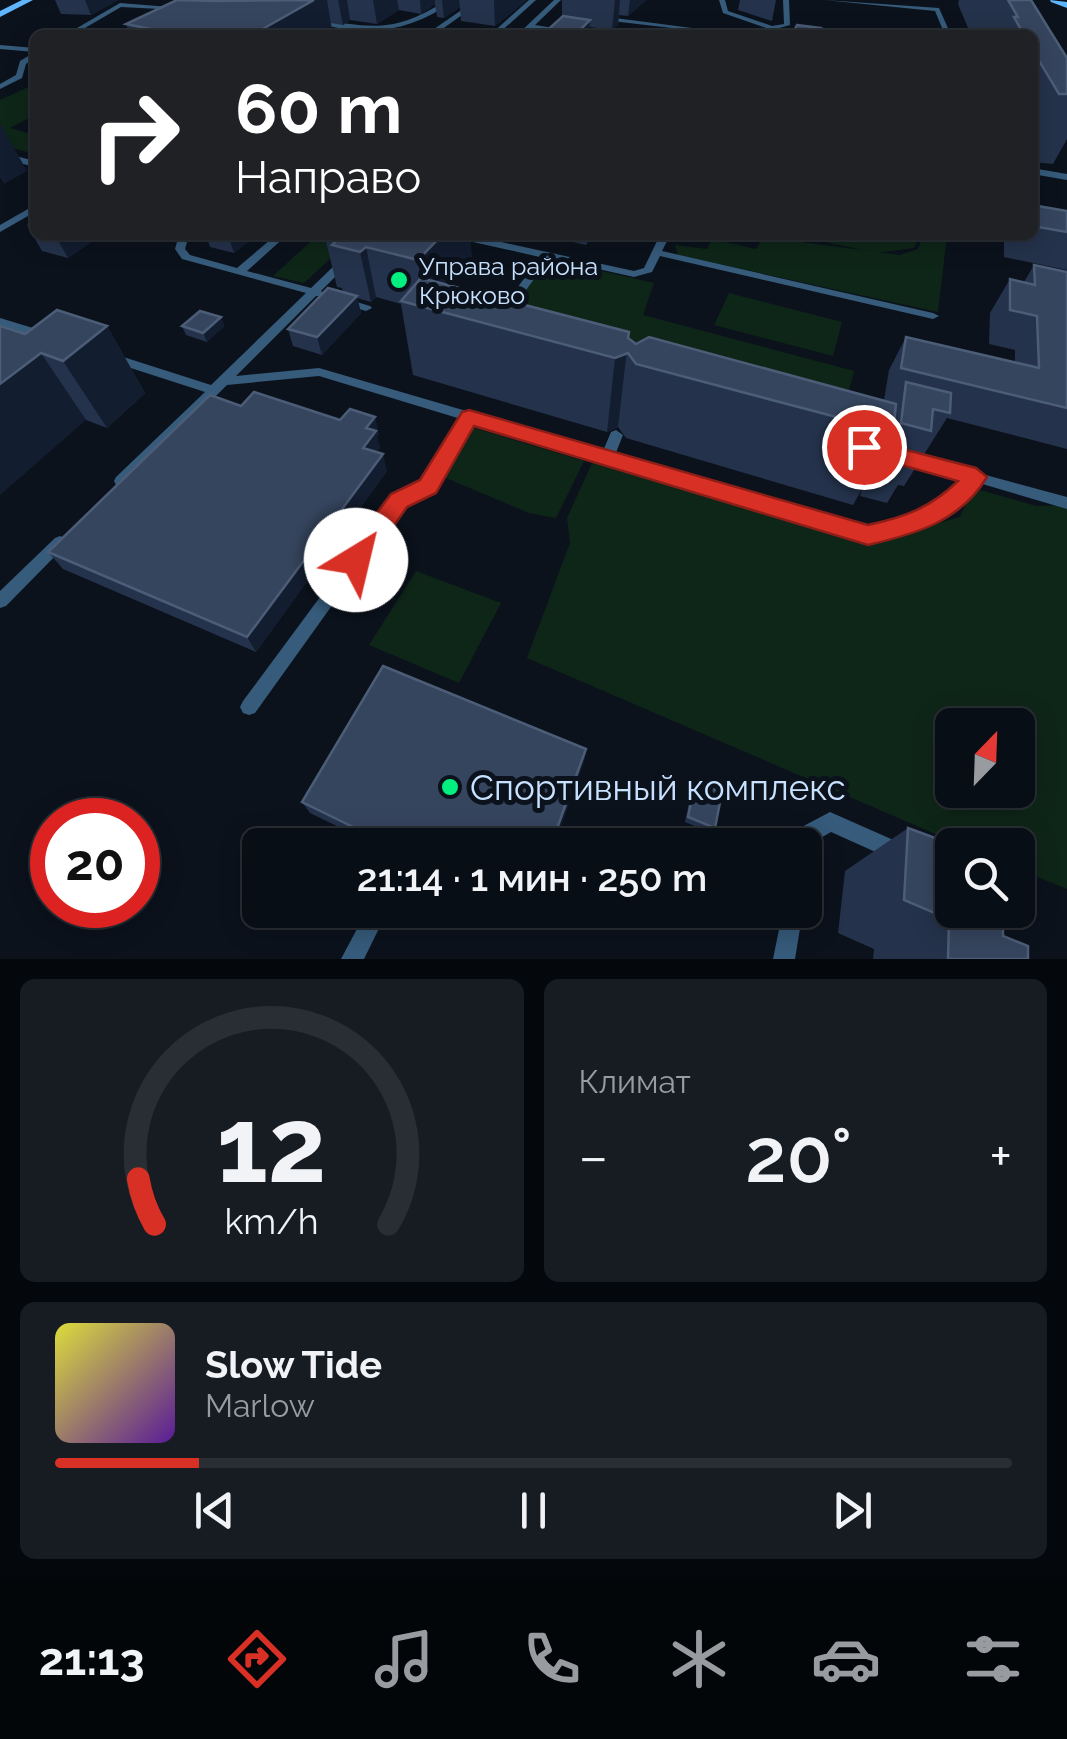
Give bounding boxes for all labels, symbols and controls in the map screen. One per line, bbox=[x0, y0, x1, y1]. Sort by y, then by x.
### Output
text: 60 m bbox=[235, 67, 402, 149]
icon: right bbox=[70, 70, 200, 200]
text: Направо bbox=[235, 151, 421, 204]
place label: Управа района Крюково bbox=[419, 251, 598, 310]
marker: Управа района Крюково bbox=[388, 269, 410, 291]
pin bbox=[822, 405, 907, 490]
icon: arrive bbox=[837, 420, 892, 475]
position arrow bbox=[304, 508, 408, 612]
north arrow bbox=[935, 708, 1035, 808]
map controls bbox=[935, 708, 1035, 928]
place label: Спортивный комплекс bbox=[470, 767, 846, 808]
marker: Спортивный комплекс bbox=[439, 776, 461, 798]
speed limit sign: 20 bbox=[30, 798, 160, 928]
button: search bbox=[935, 828, 1035, 928]
text: 21:14 · 1 мин · 250 m bbox=[357, 855, 707, 900]
text: Климат bbox=[579, 1063, 691, 1100]
text: 12 bbox=[217, 1084, 327, 1206]
text: 20° bbox=[745, 1111, 852, 1200]
text: − bbox=[579, 1124, 608, 1189]
text: + bbox=[989, 1124, 1012, 1189]
text: km/h bbox=[225, 1200, 319, 1242]
text: Slow Tide bbox=[205, 1342, 382, 1387]
text: Marlow bbox=[205, 1387, 315, 1424]
icon: previous bbox=[187, 1483, 242, 1538]
icon: pause bbox=[506, 1483, 561, 1538]
icon: next bbox=[825, 1483, 880, 1538]
icon: directions bbox=[222, 1624, 292, 1694]
icon: music bbox=[369, 1624, 439, 1694]
icon: phone bbox=[517, 1624, 587, 1694]
icon: climate bbox=[664, 1624, 734, 1694]
icon: car bbox=[811, 1624, 881, 1694]
icon: filters bbox=[958, 1624, 1028, 1694]
text: 21:13 bbox=[39, 1633, 145, 1686]

